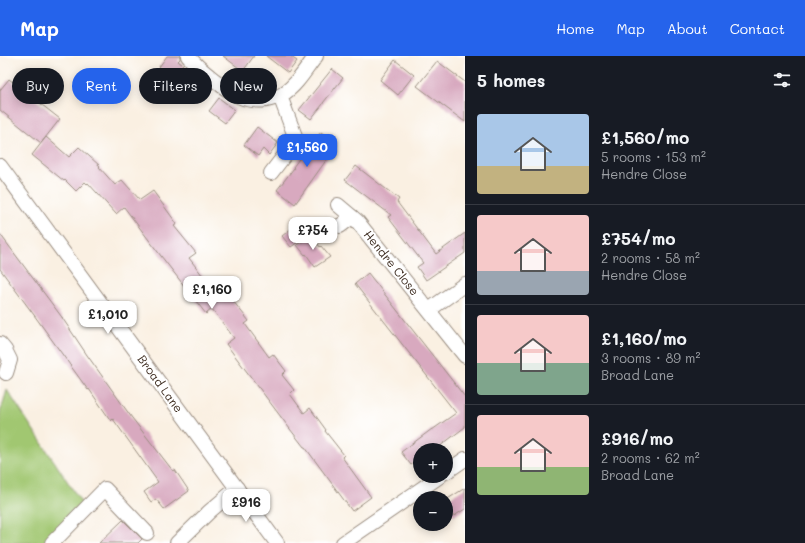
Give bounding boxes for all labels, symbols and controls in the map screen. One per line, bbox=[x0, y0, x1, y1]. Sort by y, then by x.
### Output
text: Map bbox=[20, 16, 59, 41]
text: Home bbox=[556, 19, 594, 38]
text: Map bbox=[616, 19, 645, 38]
text: About bbox=[667, 19, 708, 38]
text: Contact bbox=[730, 19, 785, 38]
chip: Buy bbox=[12, 68, 64, 104]
chip: Rent bbox=[72, 68, 131, 104]
chip: Filters bbox=[139, 68, 212, 104]
chip: New bbox=[220, 68, 277, 104]
text: 5 homes bbox=[477, 69, 545, 91]
icon: filters bbox=[771, 69, 793, 91]
text: £1,560/mo bbox=[601, 126, 689, 148]
icon: home bbox=[509, 130, 557, 178]
pin: £1,560 bbox=[274, 134, 340, 168]
text: £1,560 bbox=[286, 138, 328, 155]
text: 5 rooms · 153 m² bbox=[601, 148, 706, 165]
text: Hendre Close bbox=[601, 165, 687, 182]
pin: £754 bbox=[289, 217, 337, 251]
text: £754 bbox=[297, 221, 329, 238]
street label: Hendre Close bbox=[361, 226, 423, 298]
text: £754/mo bbox=[601, 227, 676, 249]
icon: home bbox=[509, 231, 557, 279]
text: 2 rooms · 58 m² bbox=[601, 249, 700, 266]
text: Hendre Close bbox=[601, 266, 687, 283]
pin: £1,160 bbox=[179, 276, 245, 310]
text: £1,160 bbox=[192, 280, 232, 297]
pin: £1,010 bbox=[75, 301, 141, 335]
text: £1,010 bbox=[88, 305, 128, 322]
text: £1,160/mo bbox=[601, 327, 687, 349]
icon: home bbox=[509, 331, 557, 379]
text: 3 rooms · 89 m² bbox=[601, 349, 700, 366]
street label: Broad Lane bbox=[135, 351, 187, 415]
text: Broad Lane bbox=[601, 366, 674, 383]
text: £916/mo bbox=[601, 427, 673, 449]
icon: home bbox=[509, 431, 557, 479]
map controls bbox=[413, 443, 453, 531]
button: + bbox=[413, 443, 453, 483]
text: 2 rooms · 62 m² bbox=[601, 449, 700, 466]
text: Broad Lane bbox=[601, 466, 674, 483]
pin: £916 bbox=[222, 489, 270, 523]
button: − bbox=[413, 491, 453, 531]
text: £916 bbox=[231, 493, 261, 510]

